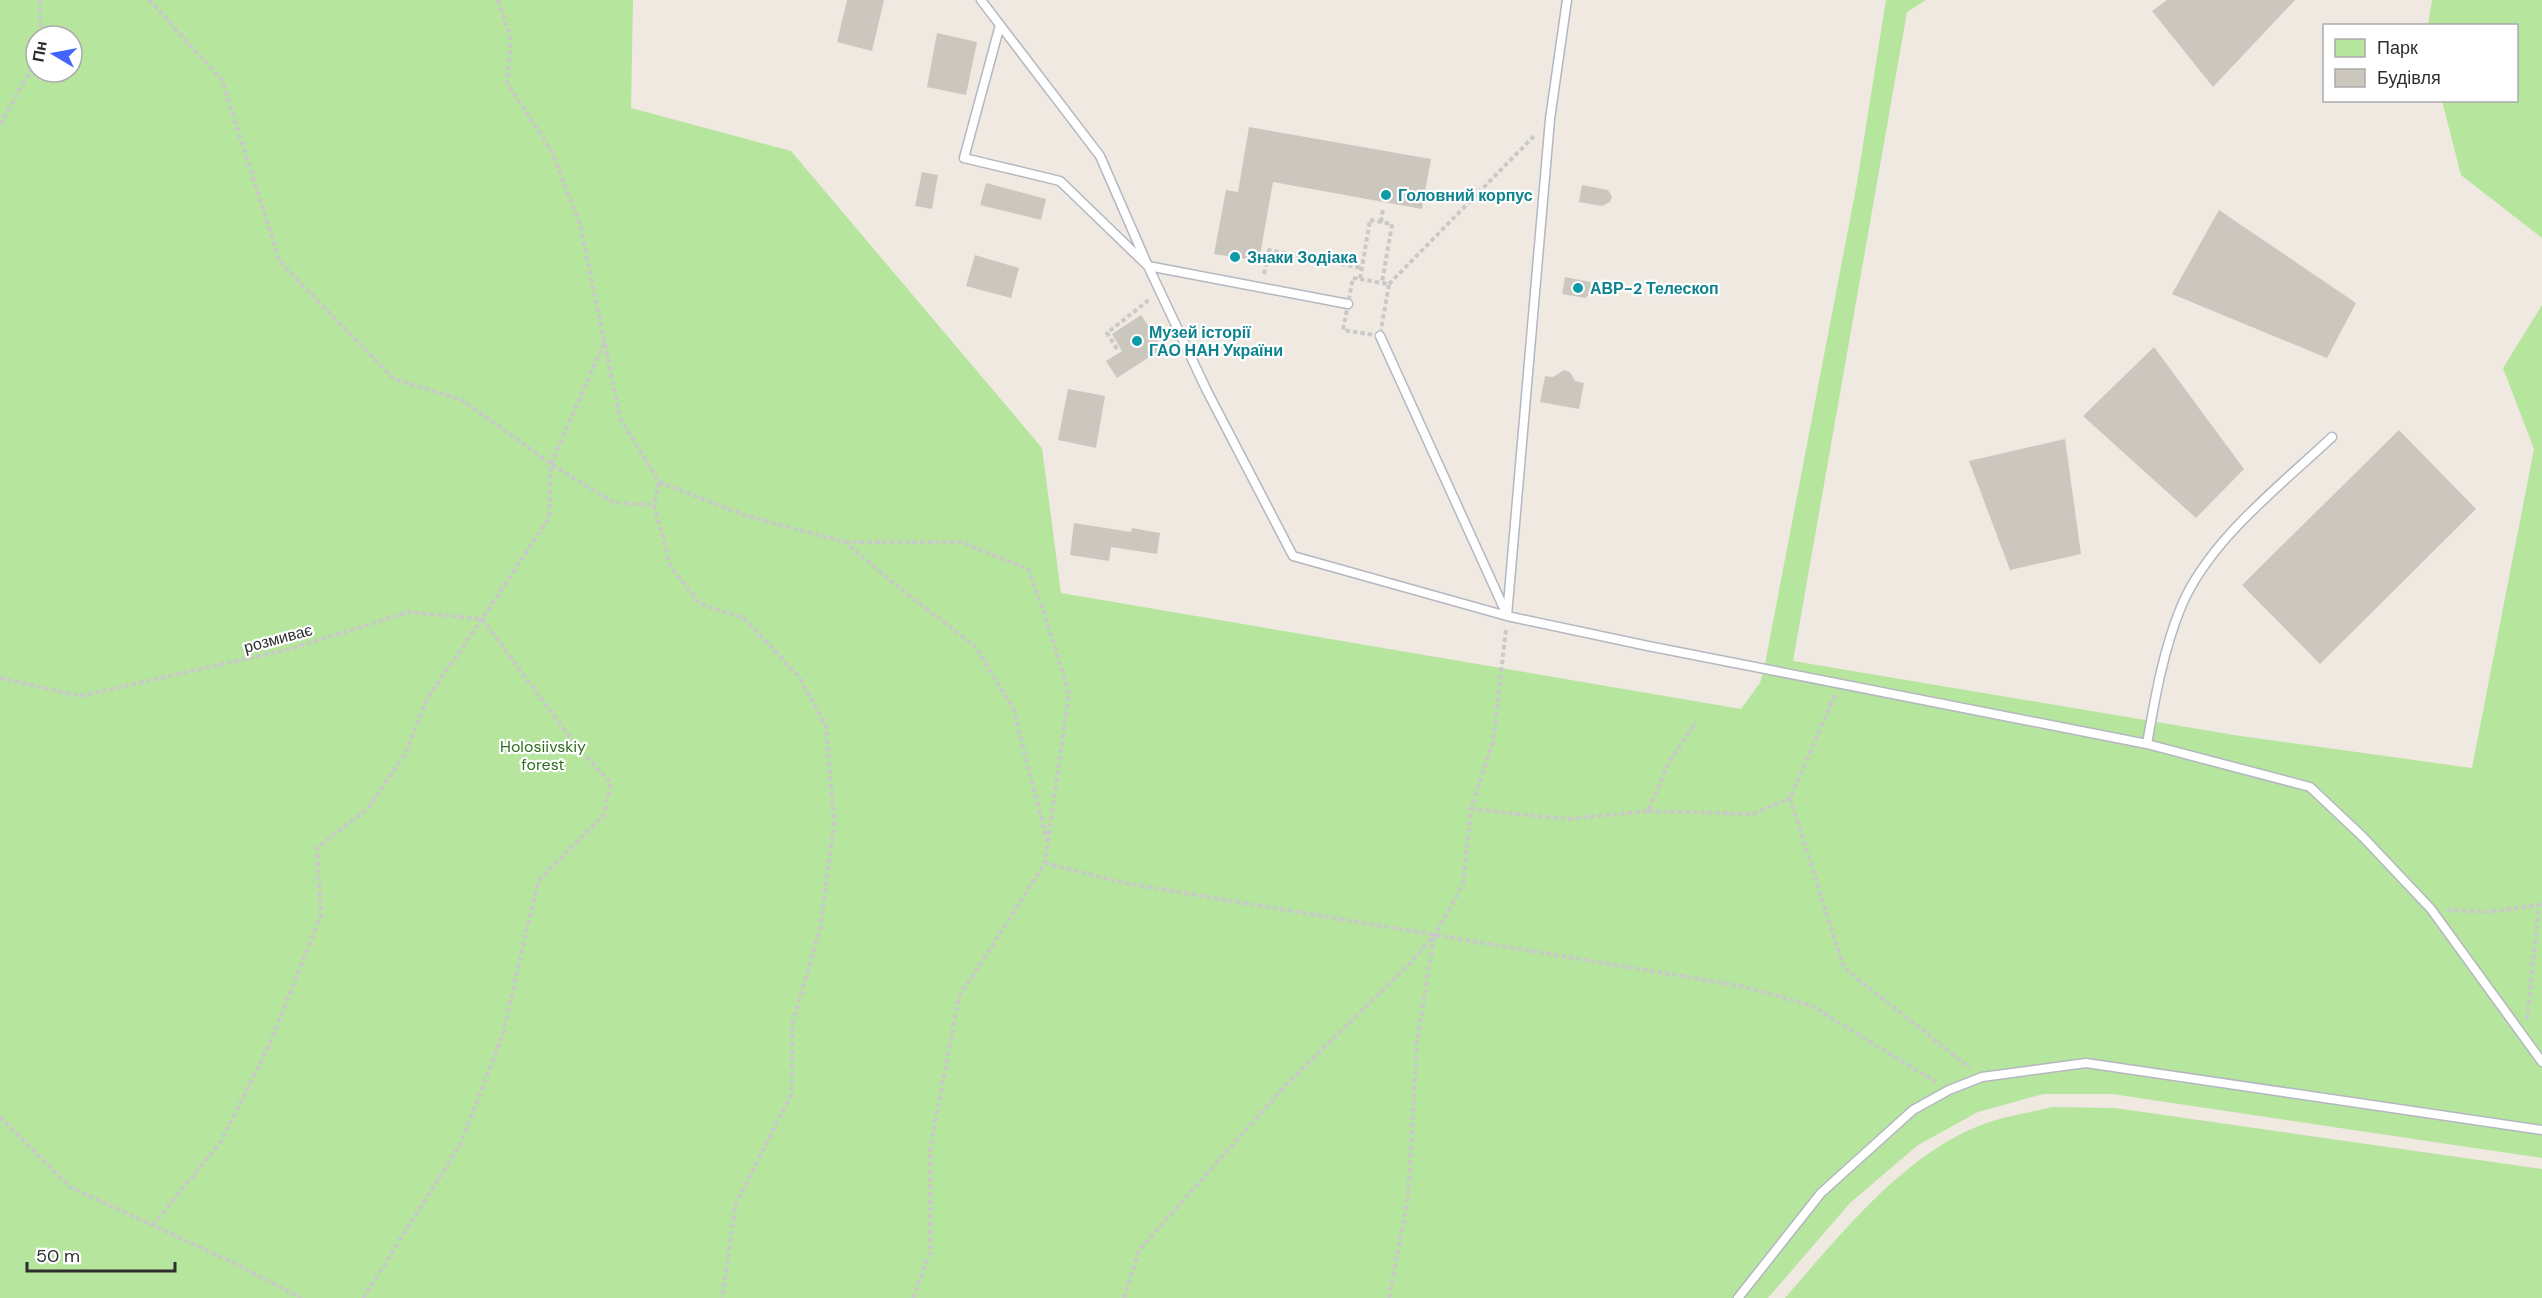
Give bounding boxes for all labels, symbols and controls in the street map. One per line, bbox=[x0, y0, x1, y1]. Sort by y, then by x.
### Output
north arrow bbox=[24, 24, 84, 84]
legend bbox=[2323, 24, 2518, 102]
text: Парк bbox=[2377, 36, 2418, 60]
text: Пн bbox=[28, 39, 52, 64]
text: Будівля bbox=[2377, 66, 2441, 90]
place label: Головний корпус bbox=[1398, 185, 1533, 206]
marker: Головний корпус bbox=[1379, 188, 1393, 202]
place label: Знаки Зодіака bbox=[1247, 247, 1357, 268]
marker: Знаки Зодіака bbox=[1228, 250, 1242, 264]
place label: АВР-2 Телескоп bbox=[1590, 278, 1719, 299]
marker: АВР-2 Телескоп bbox=[1571, 281, 1585, 295]
place label: Музей історії ГАО НАН України bbox=[1149, 322, 1283, 361]
marker: Музей історії ГАО НАН України bbox=[1130, 334, 1144, 348]
street label: розмиває bbox=[241, 619, 315, 658]
park label: Holosiivskiy forest bbox=[500, 736, 586, 775]
scale bar bbox=[27, 1235, 176, 1273]
text: 50 m bbox=[36, 1244, 80, 1268]

